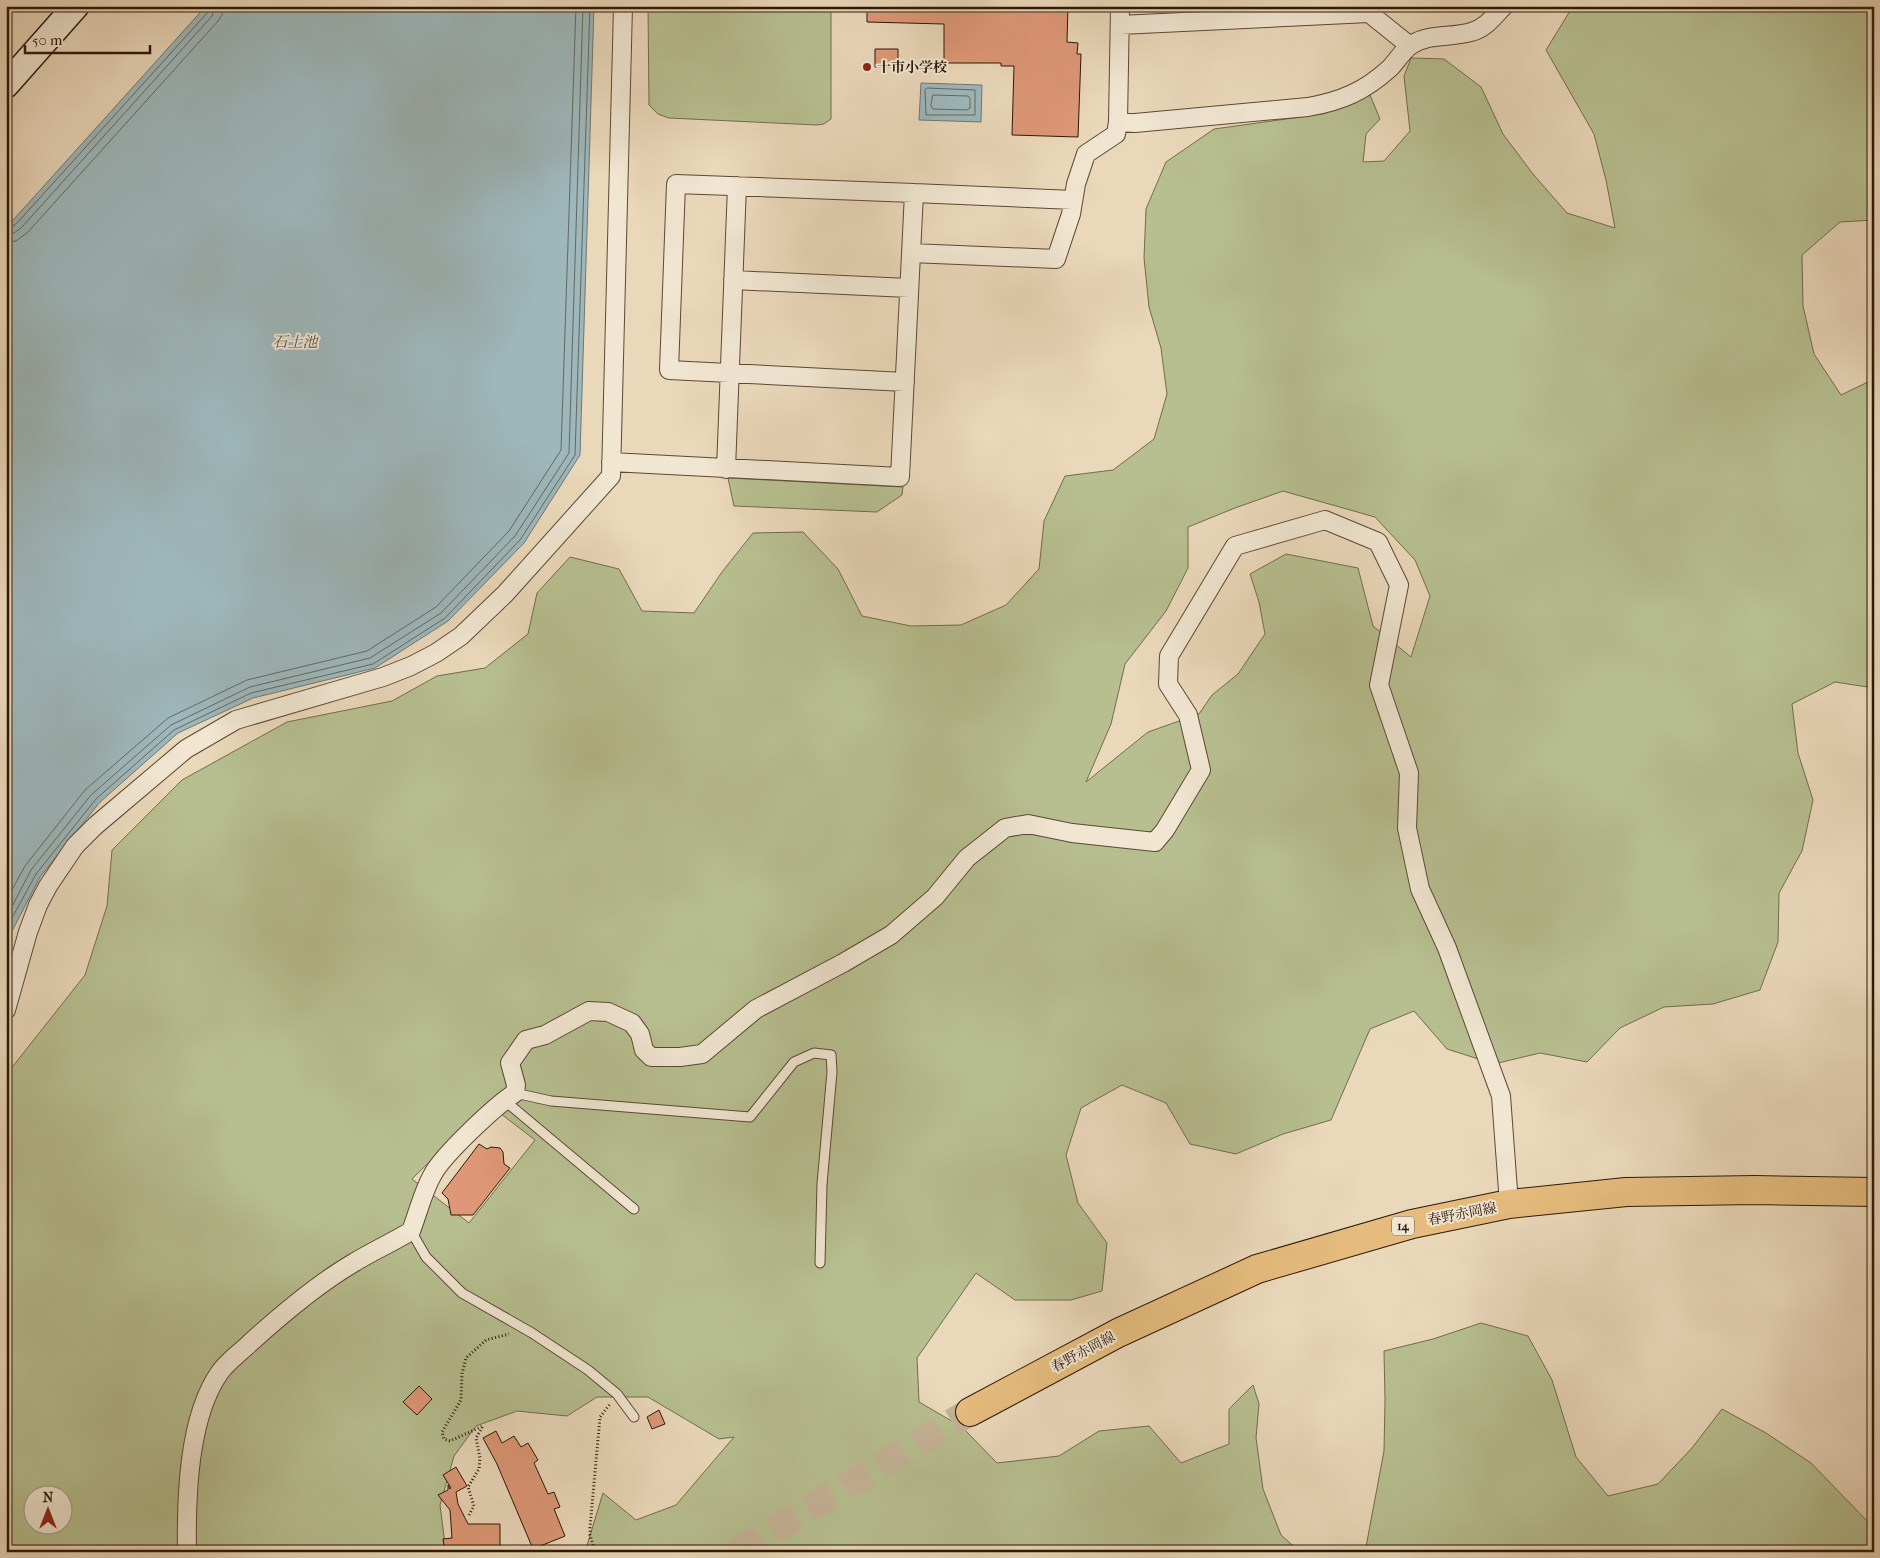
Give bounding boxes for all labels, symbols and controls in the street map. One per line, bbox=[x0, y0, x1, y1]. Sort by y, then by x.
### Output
scale bar bbox=[25, 22, 150, 54]
text: 50 m bbox=[32, 31, 63, 49]
place label: 十市小学校 bbox=[877, 59, 947, 76]
marker: 十市小学校 bbox=[861, 61, 873, 73]
water label: 石土池 bbox=[272, 333, 319, 351]
street label: 春野赤岡線 bbox=[1426, 1199, 1498, 1229]
road number: 14 bbox=[1392, 1216, 1414, 1236]
street label: 春野赤岡線 bbox=[1048, 1328, 1118, 1376]
north arrow bbox=[22, 1486, 72, 1536]
text: N bbox=[43, 1489, 54, 1506]

